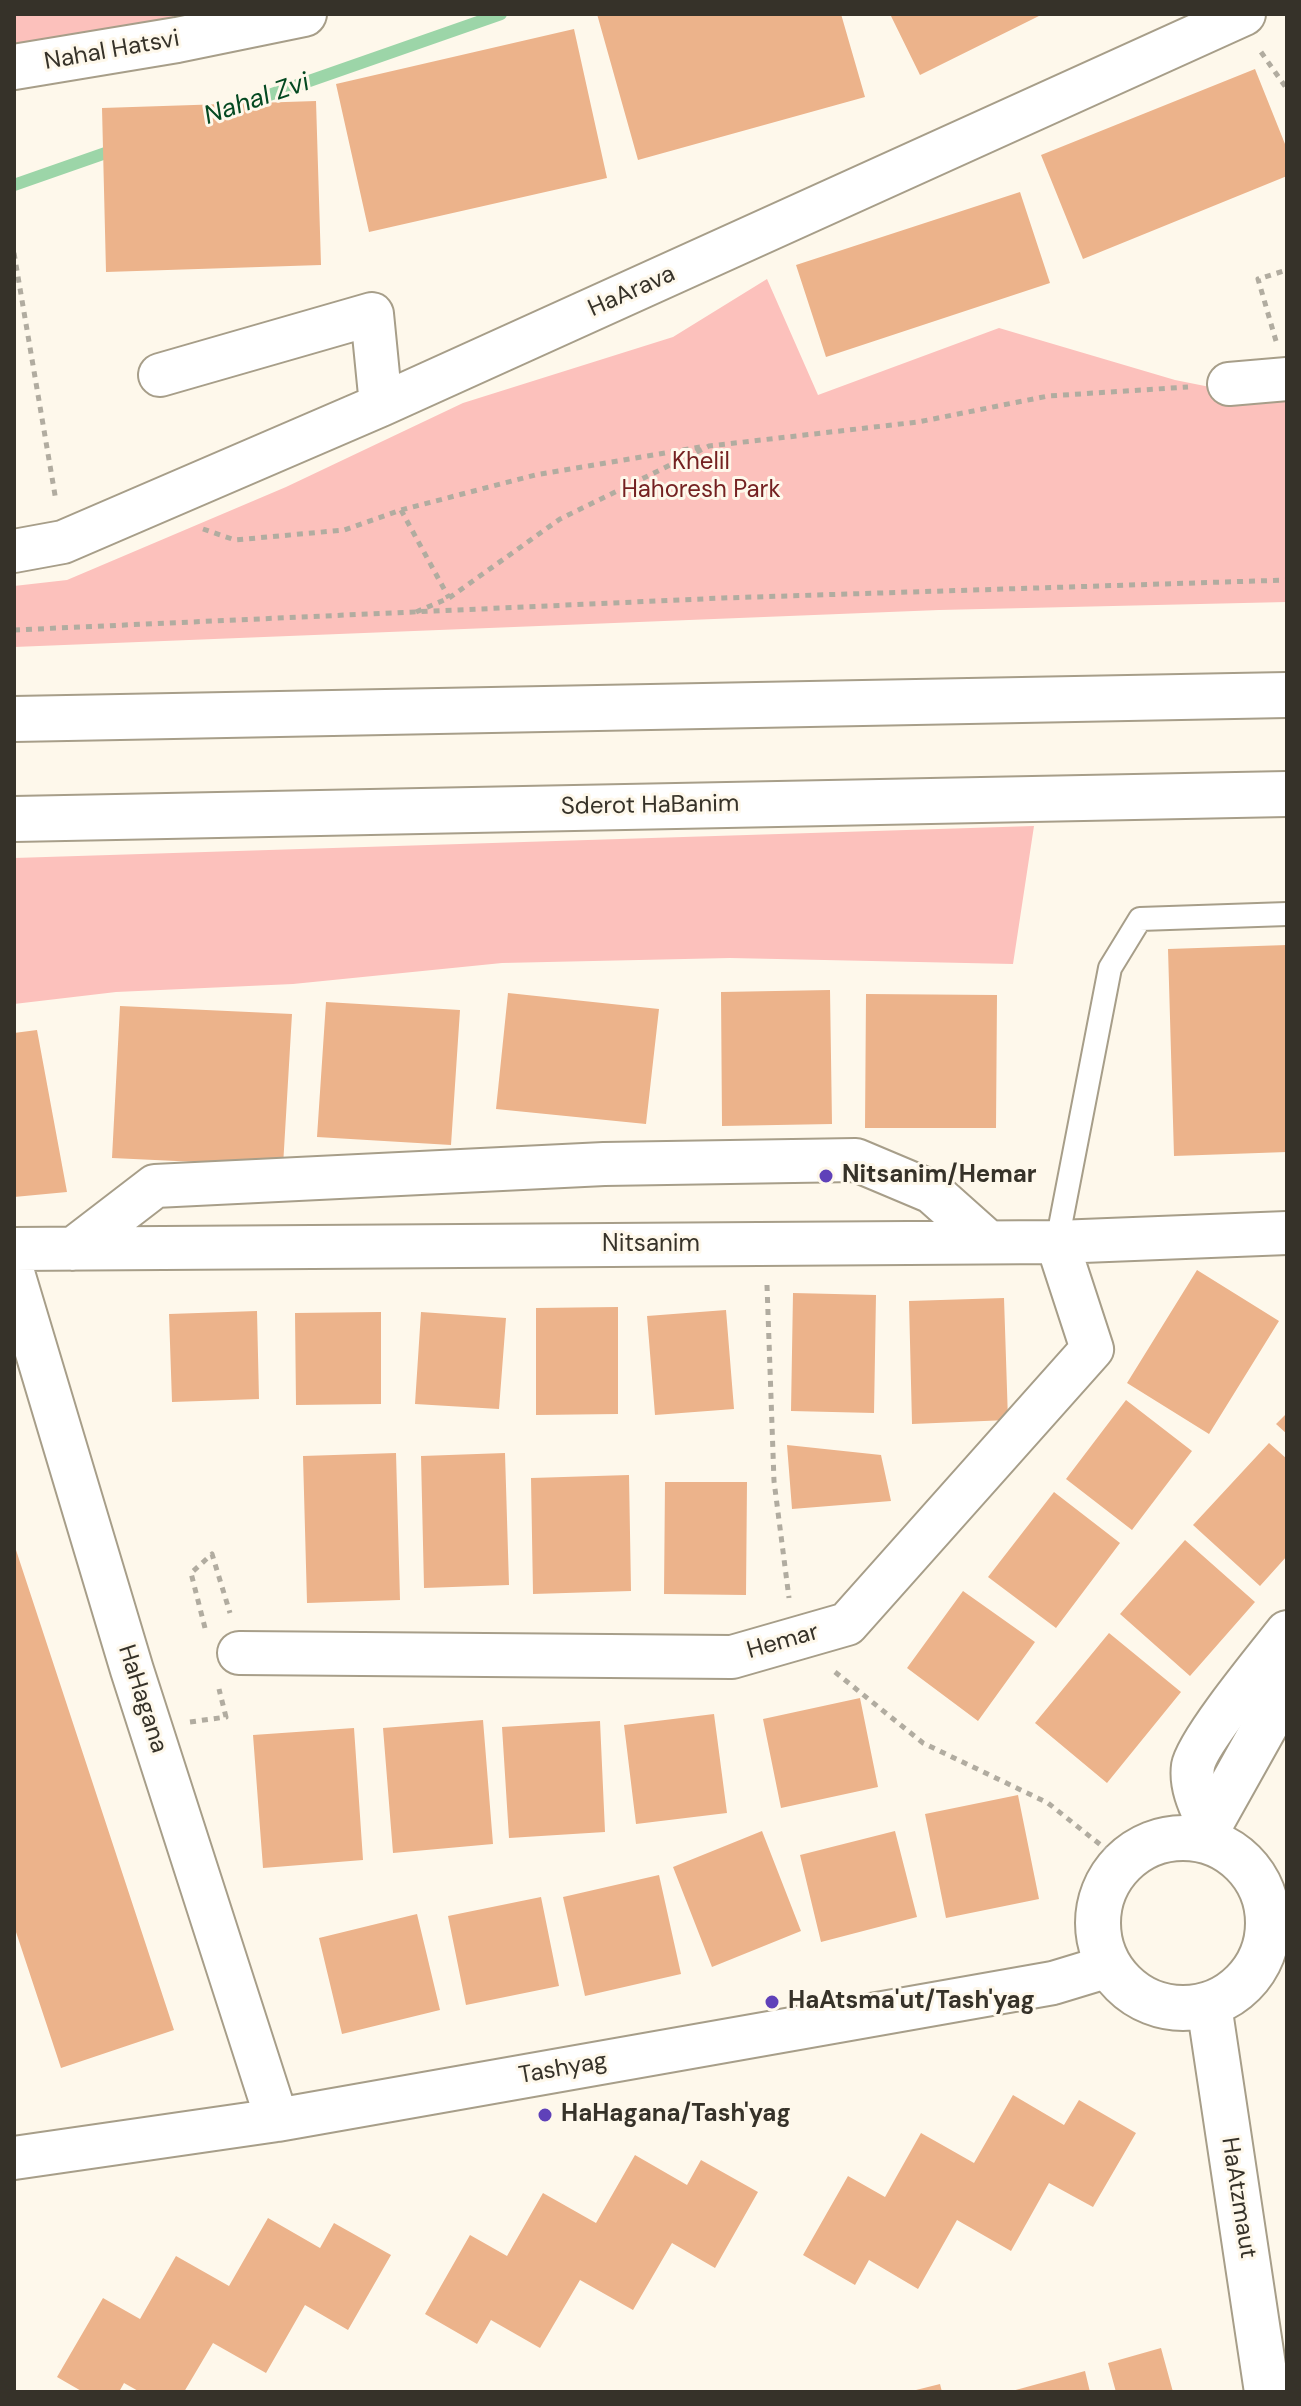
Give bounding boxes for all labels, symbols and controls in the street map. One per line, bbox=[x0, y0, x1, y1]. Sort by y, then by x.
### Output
street label: Nahal Hatsvi bbox=[42, 25, 182, 77]
water label: Nahal Zvi bbox=[200, 67, 314, 133]
street label: HaArava bbox=[584, 260, 680, 324]
park label: Khelil Hahoresh Park bbox=[621, 449, 781, 505]
street label: Sderot HaBanim bbox=[561, 790, 739, 822]
place label: Nitsanim/Hemar bbox=[842, 1162, 1037, 1190]
marker: Nitsanim/Hemar bbox=[817, 1167, 835, 1185]
street label: Nitsanim bbox=[602, 1231, 700, 1259]
street label: Hemar bbox=[744, 1618, 822, 1666]
street label: HaHagana bbox=[111, 1641, 173, 1757]
place label: HaAtsma'ut/Tash'yag bbox=[788, 1988, 1035, 2016]
marker: HaAtsma'ut/Tash'yag bbox=[763, 1993, 781, 2011]
street label: Tashyag bbox=[517, 2047, 609, 2091]
place label: HaHagana/Tash'yag bbox=[561, 2101, 791, 2129]
marker: HaHagana/Tash'yag bbox=[536, 2106, 554, 2124]
street label: HaAtzmaut bbox=[1214, 2135, 1262, 2261]

